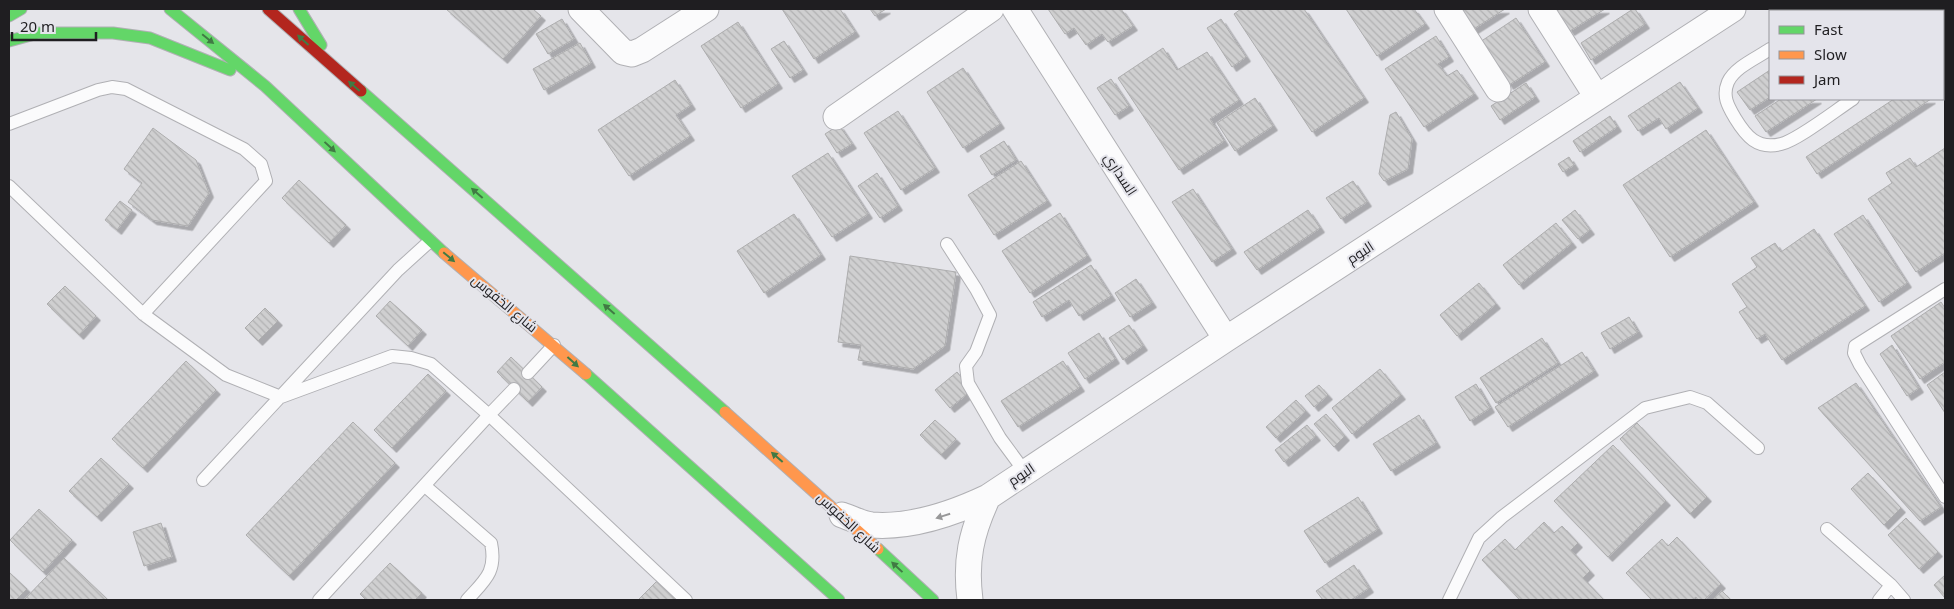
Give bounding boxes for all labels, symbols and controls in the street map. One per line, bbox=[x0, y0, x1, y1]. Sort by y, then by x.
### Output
scale bar bbox=[12, 10, 96, 42]
legend bbox=[1769, 10, 1944, 100]
text: 20 m bbox=[20, 16, 55, 36]
text: Fast bbox=[1814, 19, 1843, 39]
one-way arrow bbox=[201, 34, 214, 45]
one-way arrow bbox=[297, 34, 309, 46]
text: Slow bbox=[1814, 44, 1847, 64]
text: Jam bbox=[1812, 69, 1841, 89]
one-way arrow bbox=[349, 80, 361, 92]
one-way arrow bbox=[323, 141, 335, 153]
street label: السداري bbox=[1098, 149, 1142, 201]
one-way arrow bbox=[471, 187, 483, 199]
street label: البوم bbox=[1343, 236, 1378, 269]
one-way arrow bbox=[442, 251, 455, 262]
street label: شارع الخفوس bbox=[468, 270, 542, 336]
one-way arrow bbox=[603, 303, 615, 315]
one-way arrow bbox=[567, 356, 579, 368]
one-way arrow bbox=[771, 452, 784, 463]
street label: البوم bbox=[1004, 458, 1039, 491]
street label: شارع الخفوس bbox=[813, 487, 885, 557]
one-way arrow bbox=[935, 512, 950, 520]
one-way arrow bbox=[892, 561, 904, 573]

